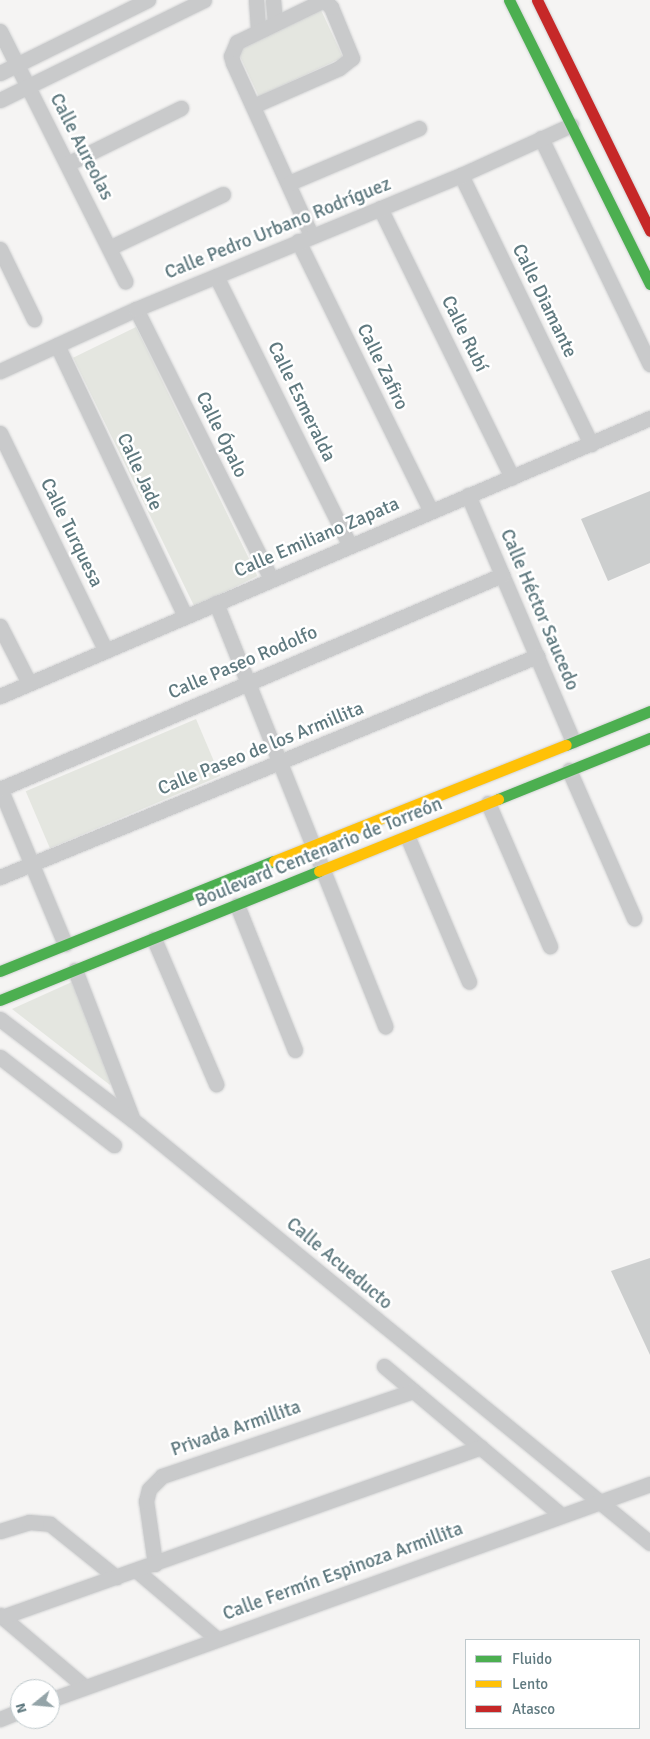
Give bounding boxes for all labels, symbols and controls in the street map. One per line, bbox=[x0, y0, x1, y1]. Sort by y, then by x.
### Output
street label: Calle Aureolas bbox=[44, 90, 118, 204]
street label: Calle Pedro Urbano Rodríguez bbox=[162, 173, 394, 285]
street label: Calle Diamante bbox=[507, 240, 581, 362]
street label: Calle Rubí bbox=[436, 292, 492, 376]
street label: Calle Zafiro bbox=[351, 320, 413, 414]
street label: Calle Esmeralda bbox=[262, 338, 340, 466]
street label: Calle Ópalo bbox=[190, 388, 252, 482]
street label: Calle Jade bbox=[111, 430, 167, 514]
street label: Calle Turquesa bbox=[35, 475, 107, 591]
street label: Calle Emiliano Zapata bbox=[231, 493, 403, 583]
street label: Calle Héctor Saucedo bbox=[495, 526, 583, 694]
street label: Calle Paseo Rodolfo bbox=[165, 621, 321, 705]
street label: Calle Paseo de los Armillita bbox=[155, 697, 367, 801]
street label: Boulevard Centenario de Torreón bbox=[192, 793, 446, 913]
street label: Calle Acueducto bbox=[281, 1213, 397, 1315]
street label: Privada Armillita bbox=[168, 1396, 304, 1462]
street label: Calle Fermín Espinoza Armillita bbox=[220, 1518, 466, 1626]
legend bbox=[465, 1639, 640, 1729]
text: Fluido bbox=[512, 1650, 552, 1668]
text: Lento bbox=[512, 1675, 548, 1693]
north arrow bbox=[10, 1679, 60, 1729]
text: Atasco bbox=[512, 1700, 555, 1718]
text: N bbox=[12, 1701, 31, 1715]

